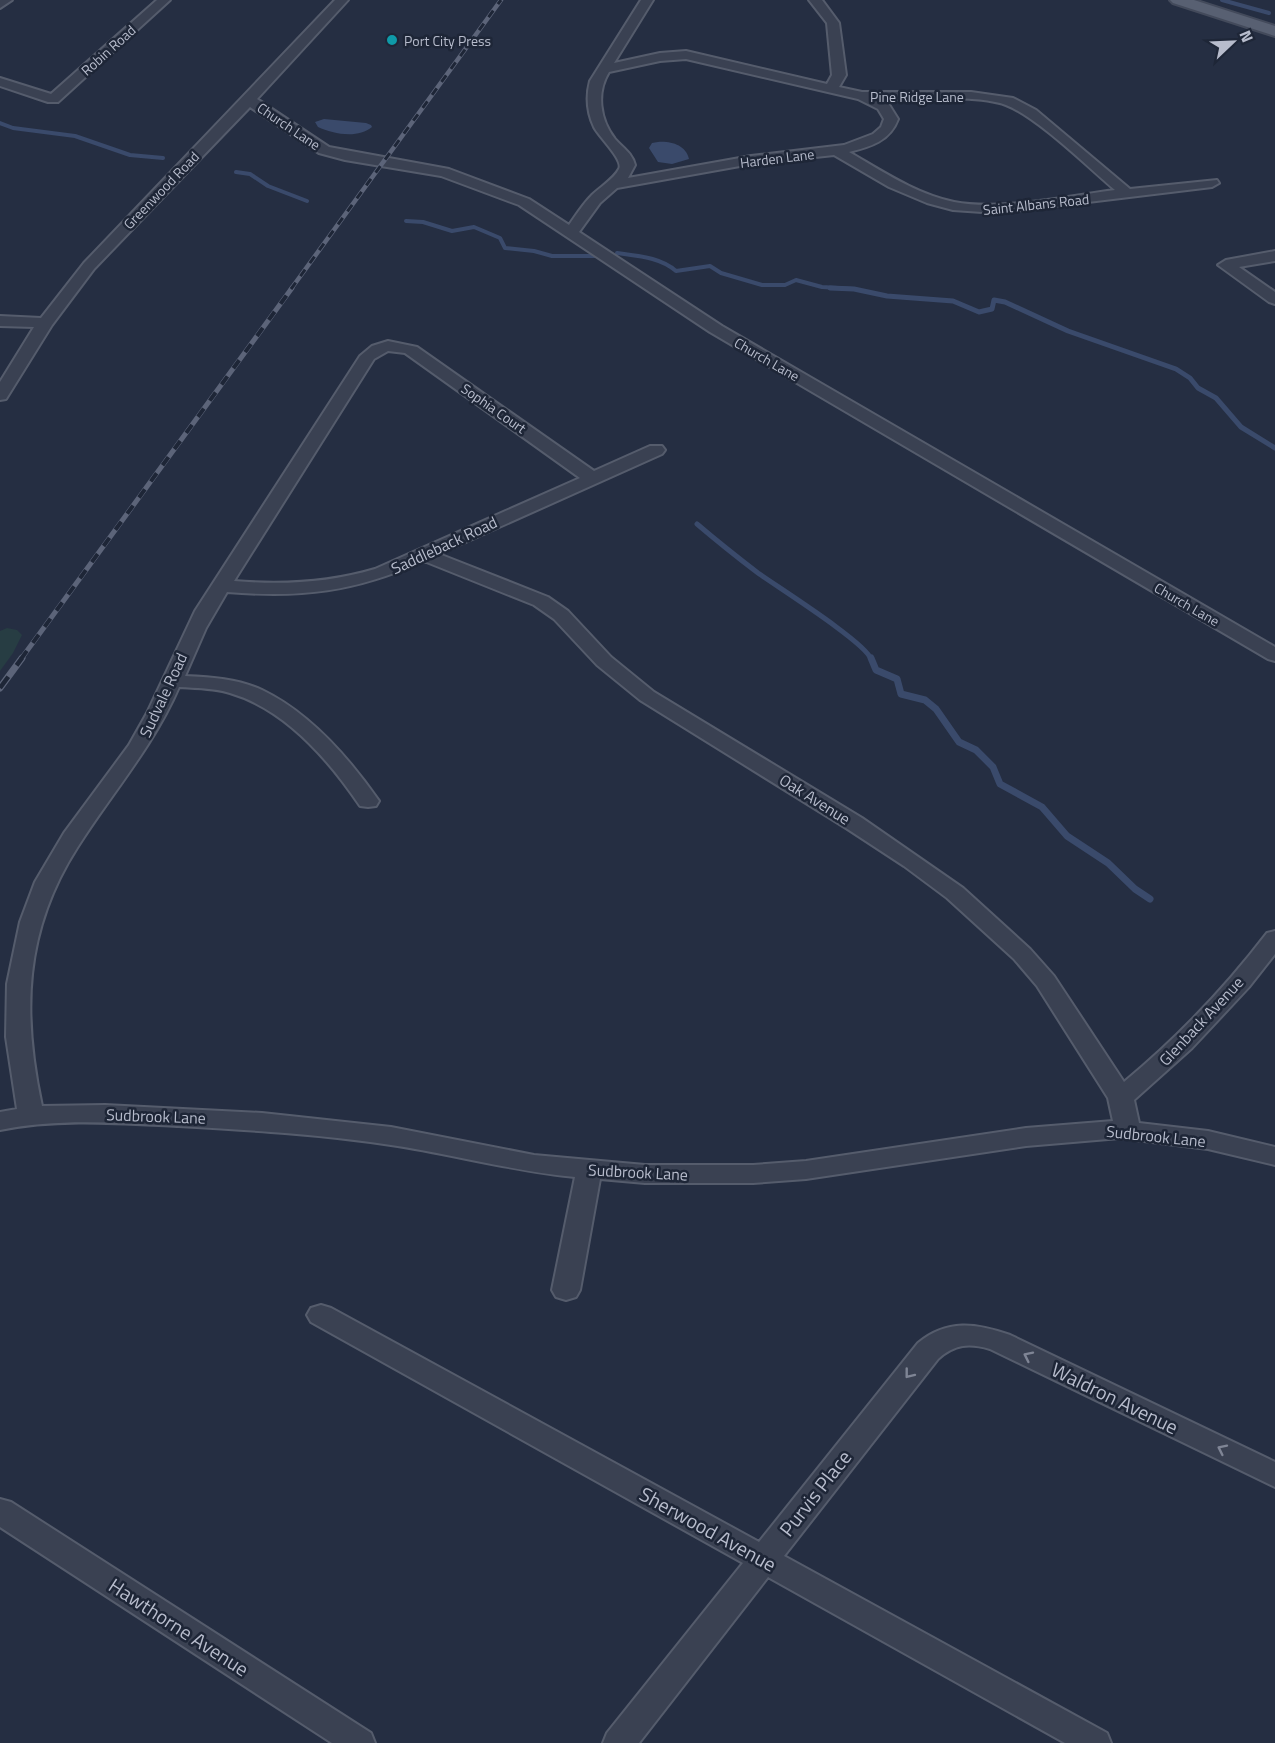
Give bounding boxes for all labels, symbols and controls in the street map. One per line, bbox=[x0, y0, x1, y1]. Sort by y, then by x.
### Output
north arrow bbox=[1203, 12, 1263, 72]
street label: Robin Road bbox=[76, 20, 140, 80]
text: N bbox=[1234, 26, 1260, 46]
place label: Port City Press bbox=[404, 30, 491, 51]
marker: Port City Press bbox=[385, 33, 399, 47]
street label: Pine Ridge Lane bbox=[870, 86, 964, 107]
street label: Church Lane bbox=[253, 97, 325, 155]
street label: Harden Lane bbox=[739, 143, 815, 173]
street label: Greenwood Road bbox=[118, 146, 204, 234]
street label: Saint Albans Road bbox=[982, 188, 1090, 220]
street label: Church Lane bbox=[730, 332, 804, 386]
street label: Sophia Court bbox=[457, 378, 531, 438]
street label: Saddleback Road bbox=[387, 510, 501, 580]
street label: Church Lane bbox=[1150, 577, 1224, 631]
street label: Sudvale Road bbox=[133, 649, 193, 741]
street label: Oak Avenue bbox=[775, 768, 855, 830]
street label: Glenback Avenue bbox=[1153, 971, 1249, 1071]
street label: Sudbrook Lane bbox=[106, 1102, 206, 1130]
street label: Sudbrook Lane bbox=[1105, 1119, 1207, 1153]
street label: Sudbrook Lane bbox=[588, 1157, 688, 1187]
one-way arrow bbox=[1023, 1351, 1034, 1363]
street label: Waldron Avenue bbox=[1046, 1354, 1184, 1442]
one-way arrow bbox=[906, 1367, 917, 1378]
street label: Purvis Place bbox=[771, 1443, 859, 1543]
one-way arrow bbox=[1218, 1445, 1229, 1457]
street label: Sherwood Avenue bbox=[634, 1478, 782, 1580]
street label: Hawthorne Avenue bbox=[103, 1570, 255, 1684]

